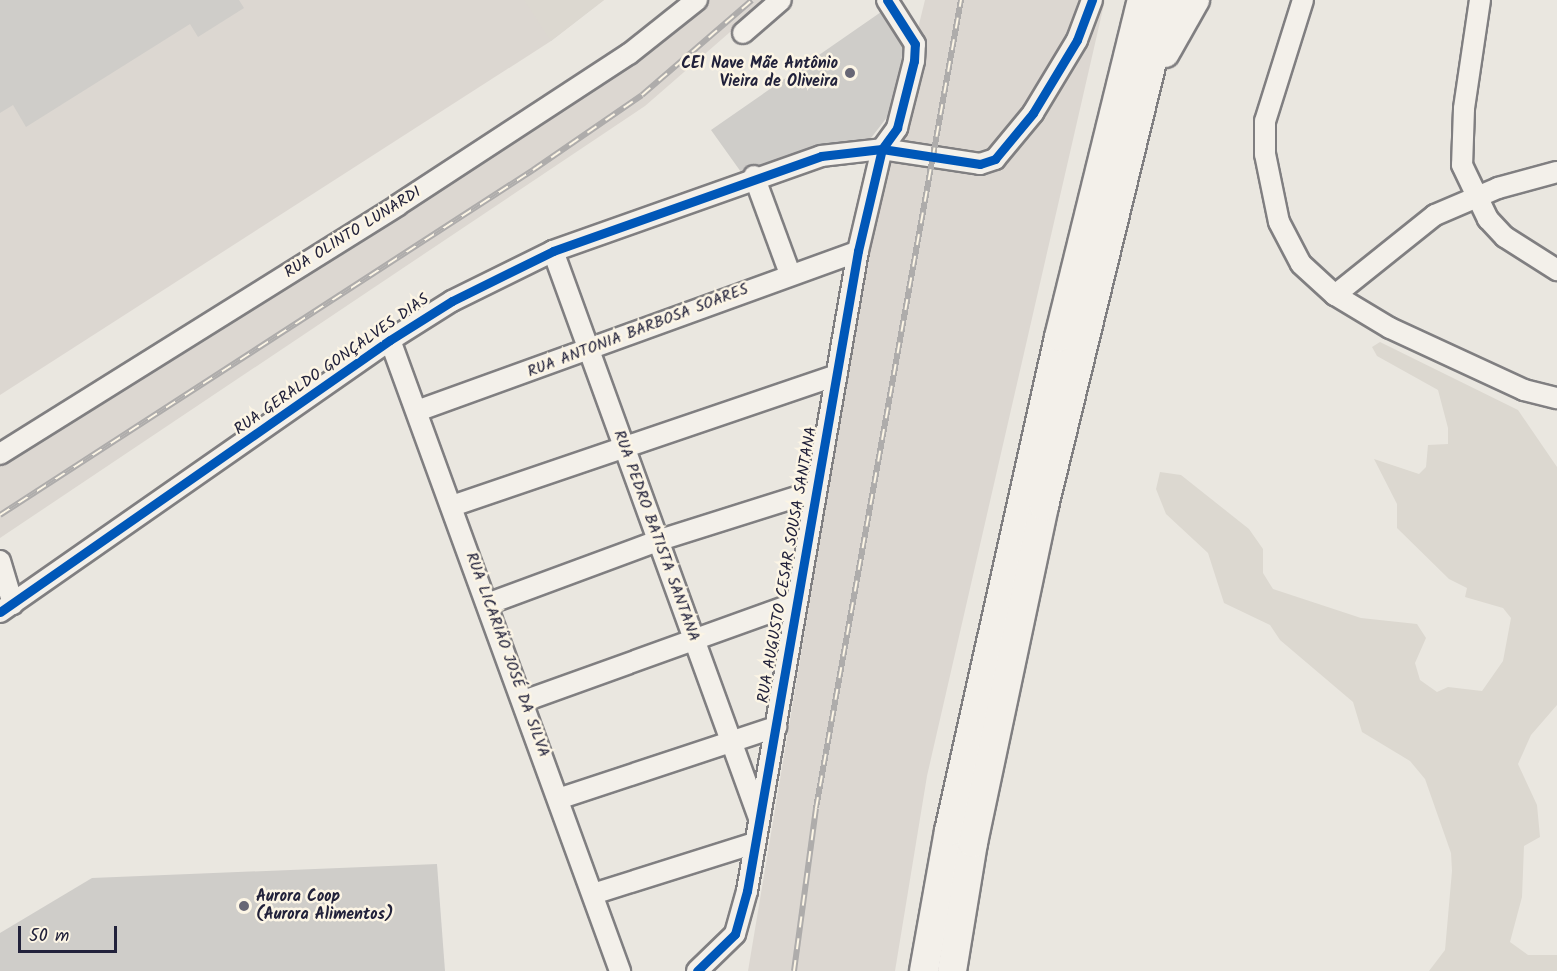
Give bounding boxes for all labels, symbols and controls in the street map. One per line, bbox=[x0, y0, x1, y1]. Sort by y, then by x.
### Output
place label: CEI Nave Mãe Antônio Vieira de Oliveira bbox=[681, 54, 838, 92]
marker: CEI Nave Mãe Antônio Vieira de Oliveira bbox=[843, 66, 857, 80]
street label: RUA OLINTO LUNARDI bbox=[281, 183, 425, 283]
street label: RUA ANTONIA BARBOSA SOARES bbox=[525, 280, 751, 382]
street label: RUA GERALDO GONÇALVES DIAS bbox=[231, 290, 433, 440]
street label: RUA AUGUSTO CESAR SOUSA SANTANA bbox=[754, 425, 822, 705]
street label: RUA PEDRO BATISTA SANTANA bbox=[609, 428, 703, 644]
street label: RUA LICARIÃO JOSÉ DA SILVA bbox=[461, 550, 553, 760]
place label: Aurora Coop (Aurora Alimentos) bbox=[256, 887, 393, 925]
marker: Aurora Coop (Aurora Alimentos) bbox=[237, 899, 251, 913]
scale bar bbox=[21, 914, 120, 952]
text: 50 m bbox=[29, 922, 69, 951]

